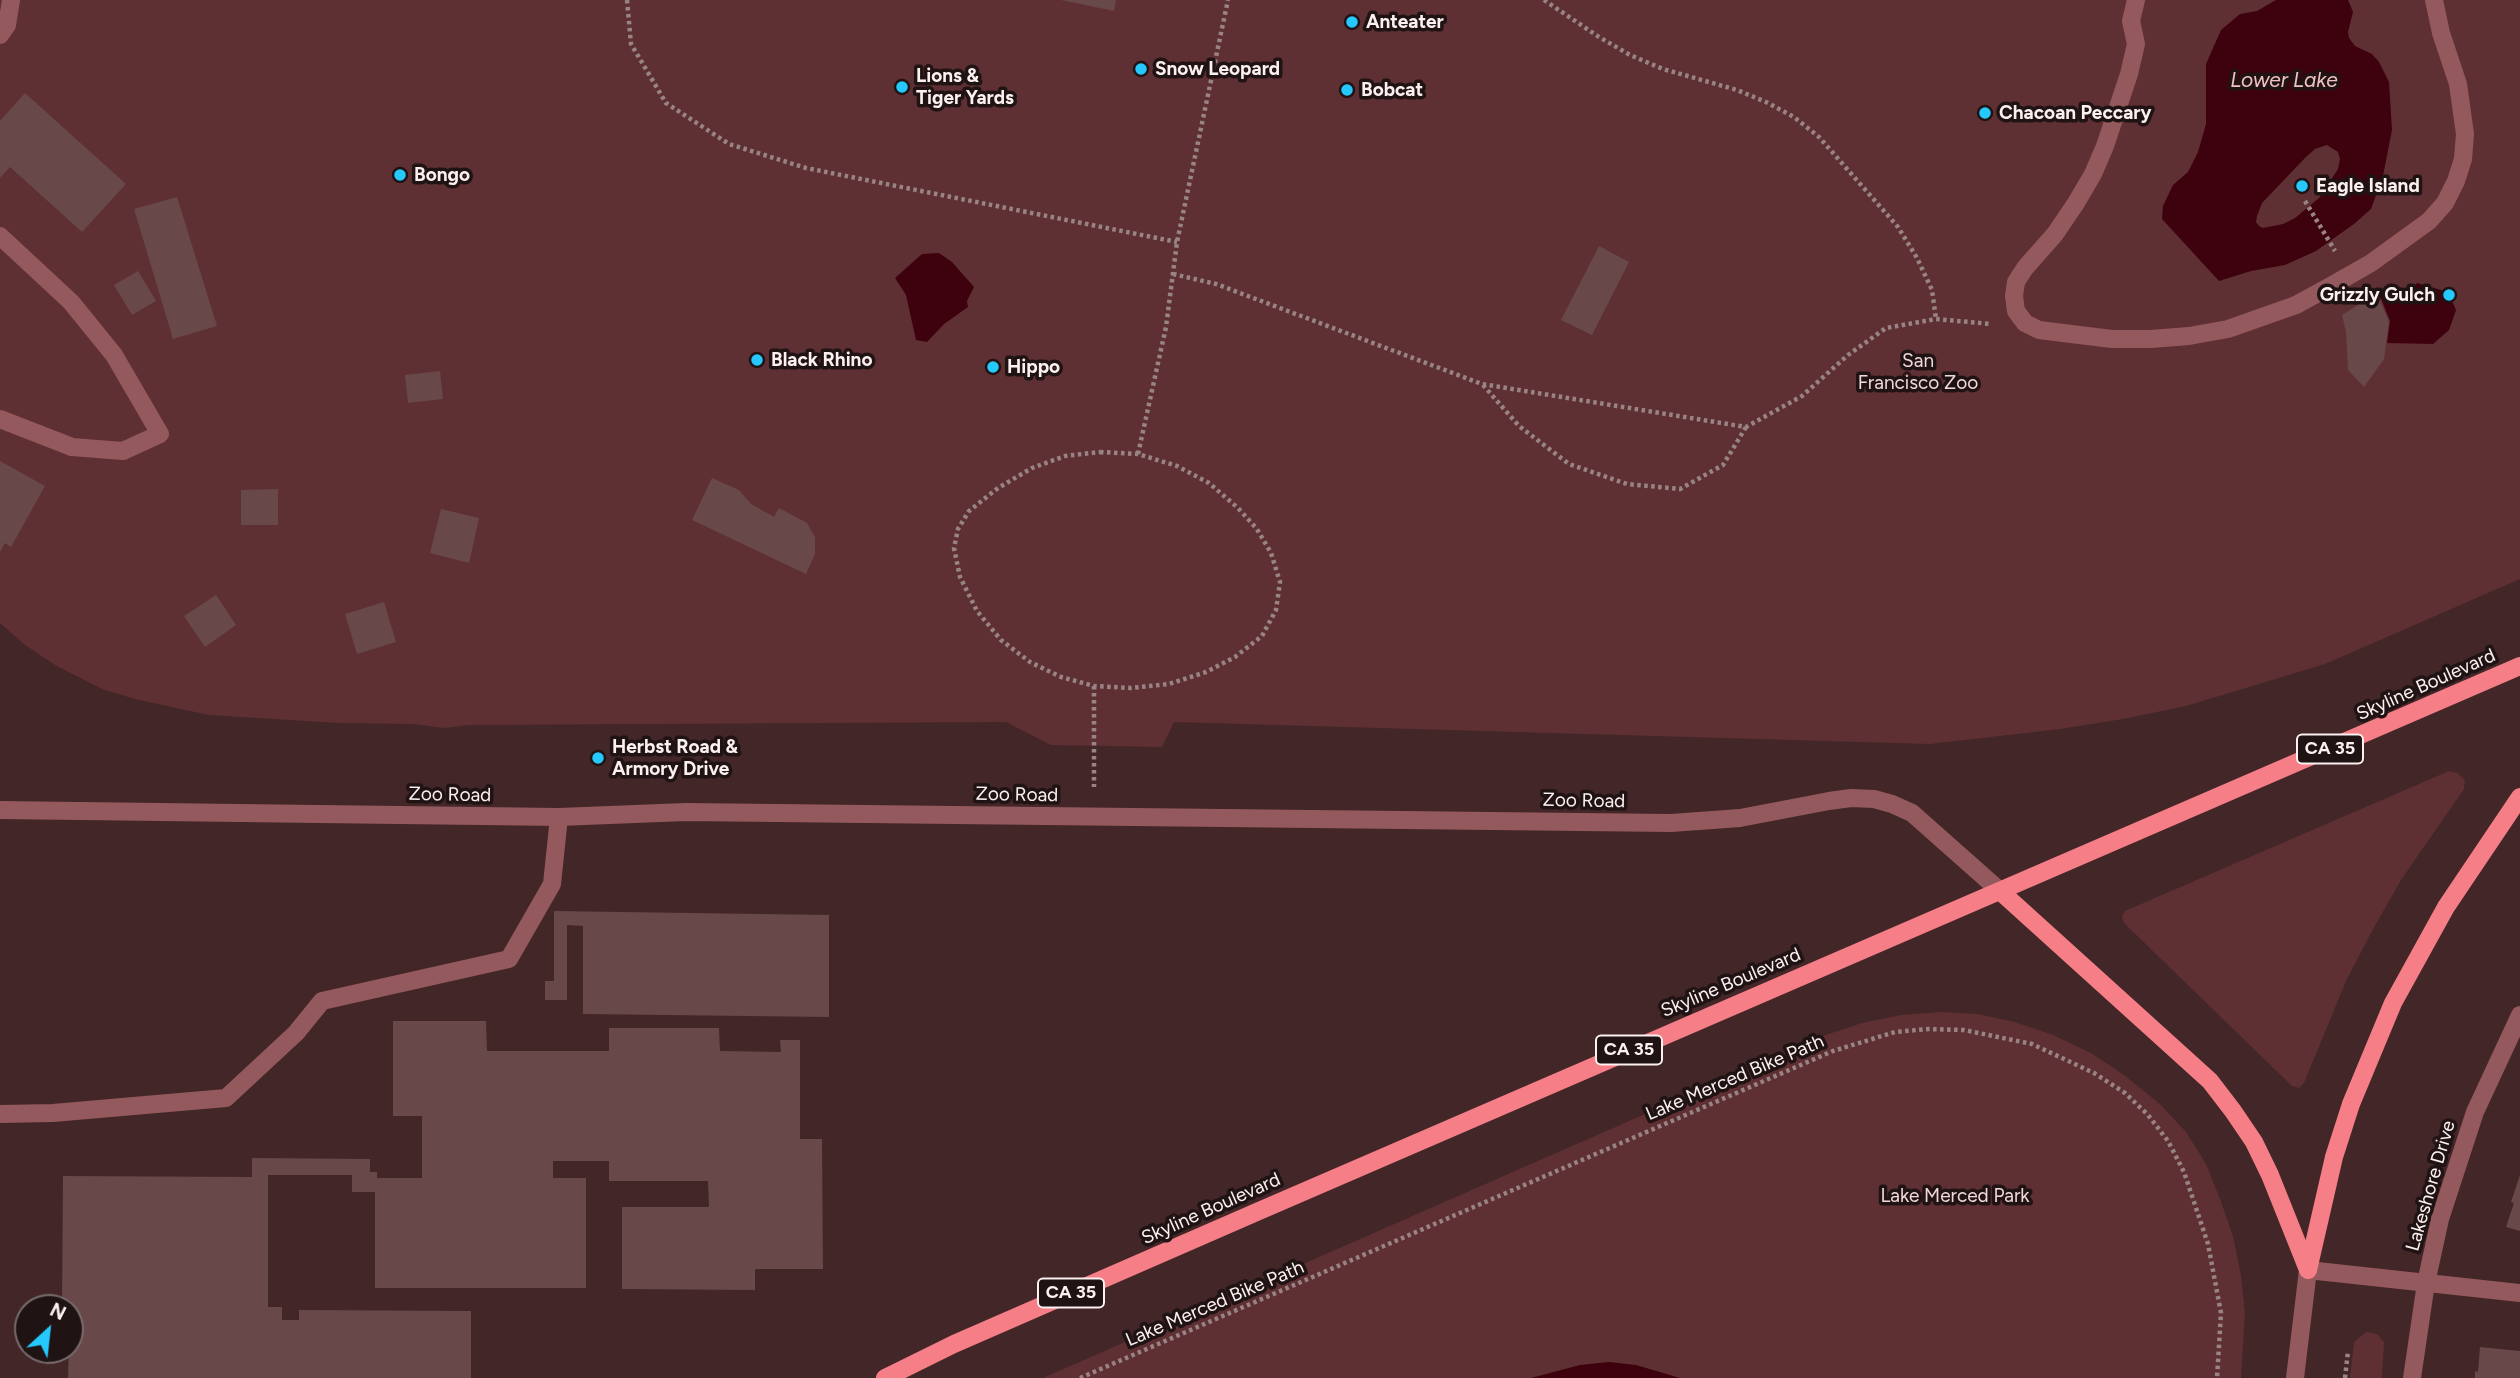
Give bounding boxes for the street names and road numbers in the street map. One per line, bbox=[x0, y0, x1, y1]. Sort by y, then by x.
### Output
street label: Skyline Boulevard bbox=[2353, 644, 2499, 726]
road number: CA 35 bbox=[2297, 734, 2363, 764]
street label: Zoo Road bbox=[408, 783, 492, 807]
street label: Zoo Road bbox=[975, 783, 1059, 807]
street label: Zoo Road bbox=[1542, 789, 1626, 813]
street label: Skyline Boulevard bbox=[1658, 943, 1804, 1023]
street label: Lake Merced Bike Path bbox=[1642, 1030, 1828, 1126]
road number: CA 35 bbox=[1596, 1036, 1662, 1064]
street label: Lakeshore Drive bbox=[2401, 1118, 2461, 1254]
street label: Skyline Boulevard bbox=[1138, 1168, 1284, 1250]
street label: Lake Merced Bike Path bbox=[1122, 1256, 1308, 1352]
road number: CA 35 bbox=[1038, 1278, 1104, 1308]

